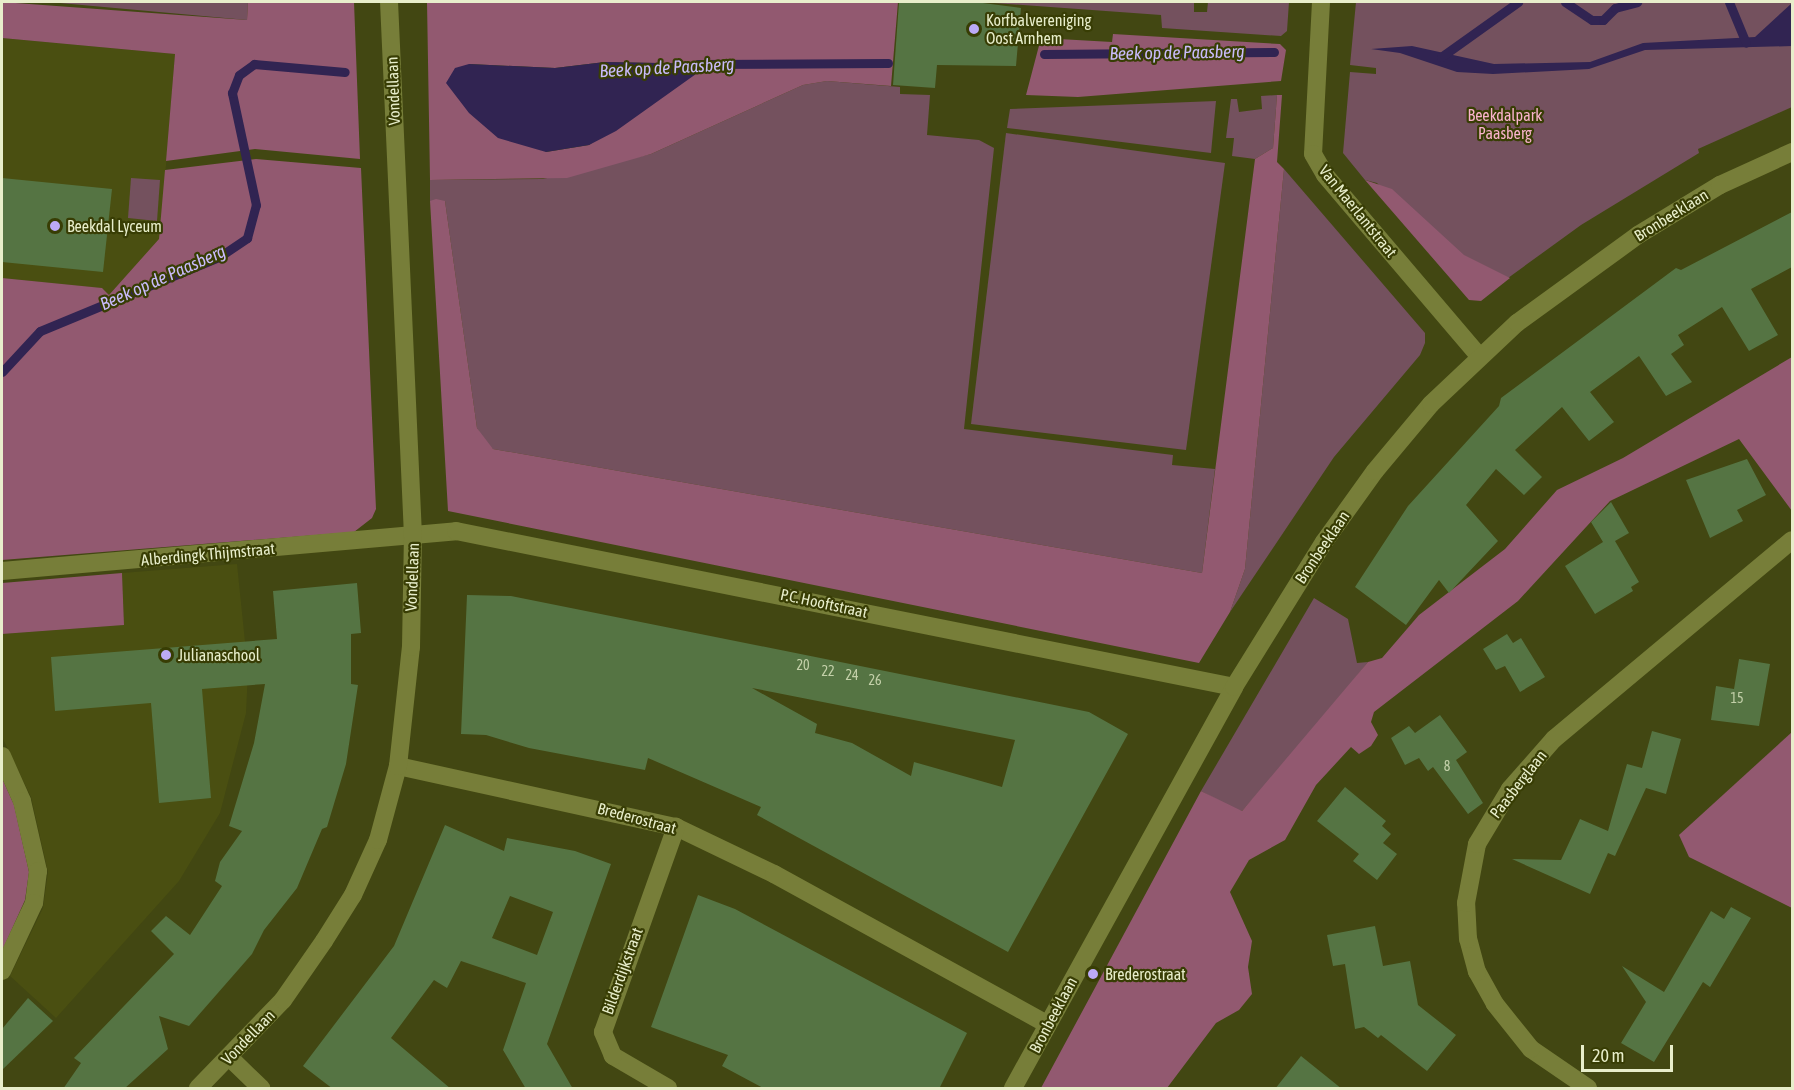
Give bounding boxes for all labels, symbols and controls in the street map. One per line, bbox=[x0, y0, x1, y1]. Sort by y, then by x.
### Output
place label: Korfbalvereniging Oost Arnhem bbox=[986, 10, 1091, 48]
marker: Korfbalvereniging Oost Arnhem bbox=[967, 22, 981, 36]
water label: Beek op de Paasberg bbox=[1109, 41, 1245, 65]
water label: Beek op de Paasberg bbox=[599, 54, 735, 82]
street label: Vondellaan bbox=[382, 56, 404, 126]
park label: Beekdalpark Paasberg bbox=[1468, 105, 1542, 143]
street label: Van Maerlantstraat bbox=[1315, 161, 1401, 261]
street label: Bronbeeklaan bbox=[1630, 185, 1712, 245]
place label: Beekdal Lyceum bbox=[67, 216, 162, 236]
marker: Beekdal Lyceum bbox=[48, 219, 62, 233]
water label: Beek op de Paasberg bbox=[97, 241, 229, 315]
street label: Bronbeeklaan bbox=[1291, 507, 1353, 587]
street label: Alberdingk Thijmstraat bbox=[140, 539, 276, 569]
street label: Vondellaan bbox=[401, 542, 423, 612]
street label: P.C. Hooftstraat bbox=[779, 584, 869, 622]
place label: Julianaschool bbox=[178, 645, 260, 665]
marker: Julianaschool bbox=[159, 648, 173, 662]
house number: 20 bbox=[796, 657, 810, 673]
house number: 22 bbox=[821, 663, 835, 679]
house number: 24 bbox=[845, 667, 859, 683]
house number: 26 bbox=[868, 672, 882, 688]
house number: 15 bbox=[1730, 690, 1744, 706]
street label: Paasberglaan bbox=[1486, 746, 1550, 822]
house number: 8 bbox=[1444, 758, 1450, 774]
street label: Brederostraat bbox=[596, 798, 678, 838]
street label: Bilderdijkstraat bbox=[597, 925, 647, 1017]
place label: Brederostraat bbox=[1105, 964, 1186, 984]
marker: Brederostraat bbox=[1086, 967, 1100, 981]
street label: Bronbeeklaan bbox=[1025, 974, 1081, 1056]
street label: Vondellaan bbox=[217, 1006, 279, 1068]
scale bar bbox=[1584, 1033, 1676, 1071]
text: 20 m bbox=[1592, 1045, 1624, 1066]

